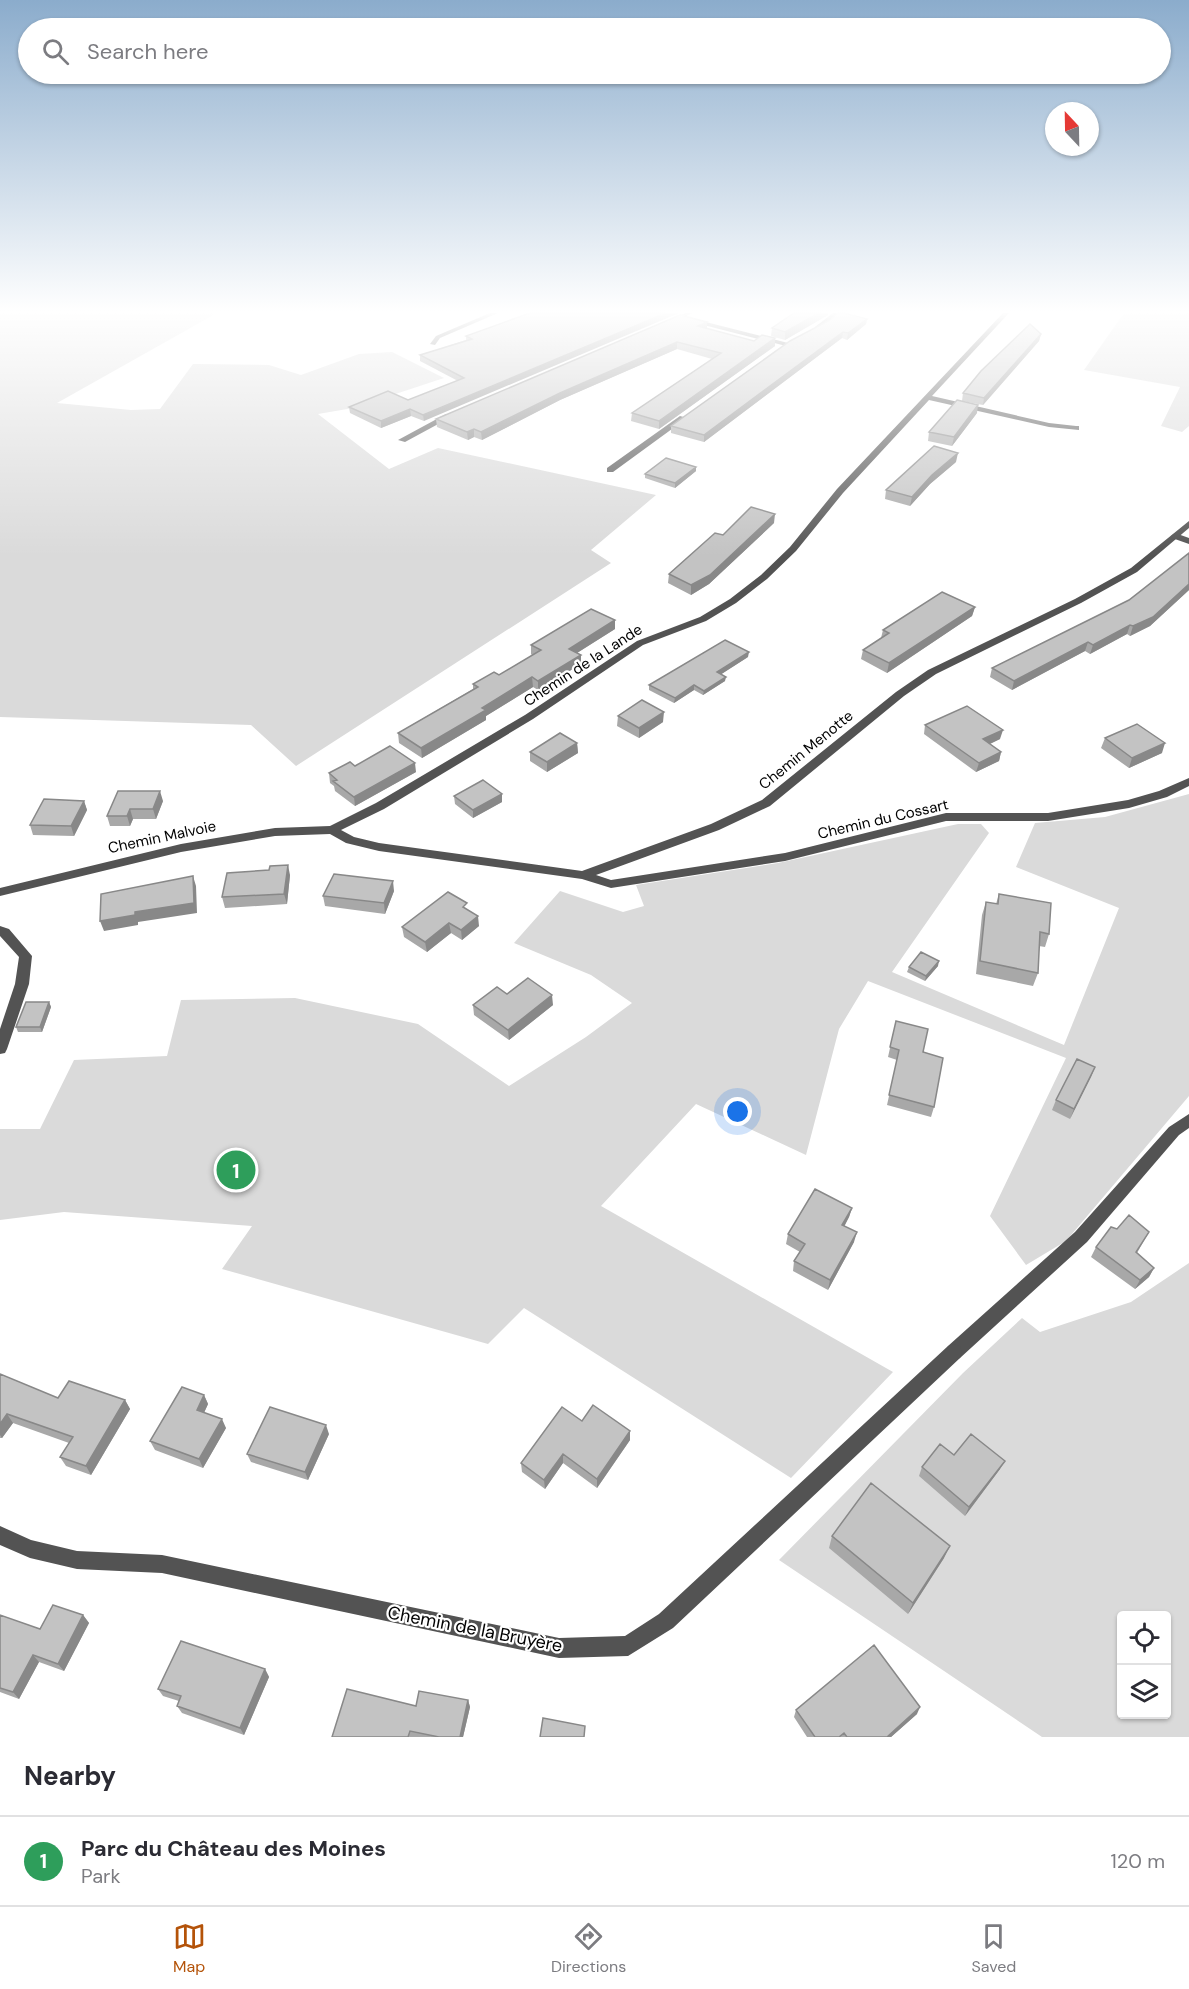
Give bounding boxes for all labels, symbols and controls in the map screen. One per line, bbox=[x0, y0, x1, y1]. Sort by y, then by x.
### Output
search box bbox=[18, 18, 1171, 84]
icon: search bbox=[39, 35, 72, 68]
text: Search here bbox=[87, 37, 208, 66]
north arrow bbox=[1045, 102, 1099, 156]
street label: Chemin de la Lande bbox=[520, 619, 646, 711]
street label: Chemin Menotte bbox=[755, 706, 857, 794]
street label: Chemin du Cossart bbox=[816, 794, 951, 844]
street label: Chemin Malvoie bbox=[106, 816, 218, 858]
your location bbox=[723, 1097, 752, 1126]
pin: 1 bbox=[216, 1148, 256, 1192]
street label: Chemin de la Bruyère bbox=[386, 1600, 564, 1658]
map controls bbox=[1117, 1611, 1171, 1719]
button: locate bbox=[1117, 1611, 1171, 1665]
button: layers bbox=[1117, 1665, 1171, 1719]
text: Nearby bbox=[24, 1759, 116, 1793]
text: Parc du Château des Moines bbox=[81, 1834, 386, 1863]
text: 1 bbox=[40, 1848, 47, 1874]
text: 120 m bbox=[1111, 1848, 1165, 1874]
text: Park bbox=[81, 1863, 121, 1889]
tab: Map bbox=[173, 1920, 206, 1977]
tab: Directions bbox=[551, 1920, 626, 1977]
tab: Saved bbox=[972, 1920, 1016, 1977]

